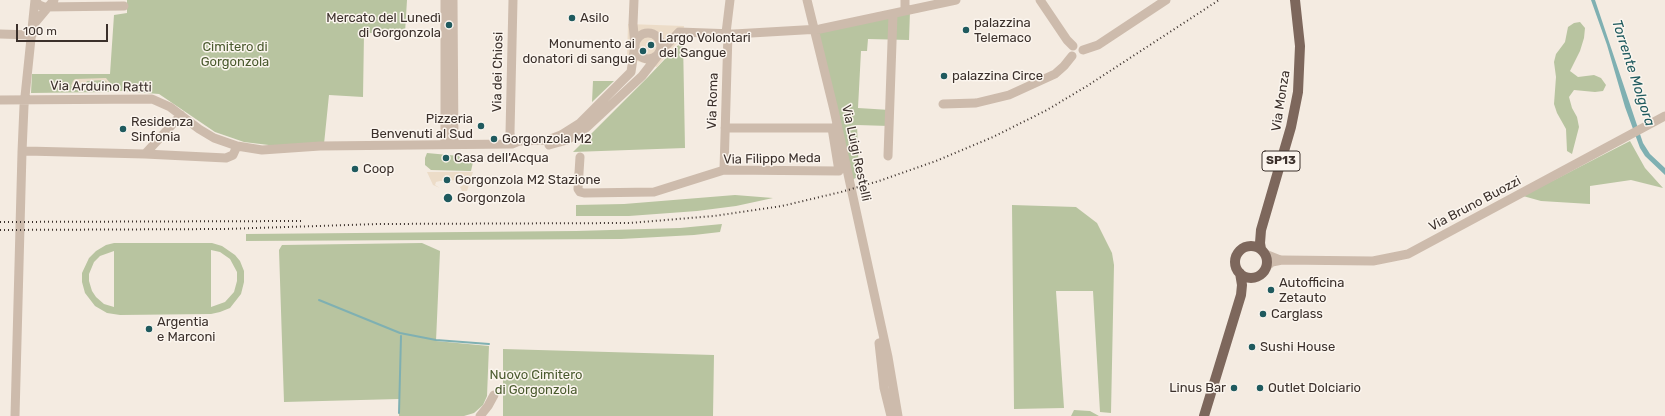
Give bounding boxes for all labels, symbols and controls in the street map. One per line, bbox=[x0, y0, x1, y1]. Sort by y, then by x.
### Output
place label: Mercato del Lunedì di Gorgonzola bbox=[326, 10, 441, 41]
place label: Asilo bbox=[580, 10, 609, 26]
marker: Asilo bbox=[567, 13, 577, 23]
place label: palazzina Telemaco bbox=[974, 15, 1031, 46]
scale bar bbox=[18, 16, 110, 42]
water label: Torrente Molgora bbox=[1608, 18, 1658, 128]
marker: Mercato del Lunedì di Gorgonzola bbox=[444, 20, 454, 30]
text: 100 m bbox=[23, 24, 57, 38]
marker: palazzina Telemaco bbox=[961, 25, 971, 35]
place label: Largo Volontari del Sangue bbox=[659, 30, 751, 61]
street label: Via dei Chiosi bbox=[490, 32, 506, 112]
place label: Monumento ai donatori di sangue bbox=[522, 36, 635, 67]
park label: Cimitero di Gorgonzola bbox=[201, 39, 269, 70]
marker: Largo Volontari del Sangue bbox=[646, 40, 656, 50]
marker: Monumento ai donatori di sangue bbox=[638, 46, 648, 56]
place label: palazzina Circe bbox=[952, 68, 1043, 84]
street label: Via Monza bbox=[1268, 69, 1294, 133]
marker: palazzina Circe bbox=[939, 71, 949, 81]
street label: Via Roma bbox=[704, 72, 722, 130]
street label: Via Arduino Ratti bbox=[50, 78, 152, 96]
street label: Via Luigi Restelli bbox=[838, 103, 874, 203]
place label: Pizzeria Benvenuti al Sud bbox=[371, 111, 473, 142]
place label: Residenza Sinfonia bbox=[131, 114, 193, 145]
marker: Pizzeria Benvenuti al Sud bbox=[476, 121, 486, 131]
marker: Residenza Sinfonia bbox=[118, 124, 128, 134]
place label: Gorgonzola M2 bbox=[502, 131, 592, 147]
marker: Gorgonzola M2 bbox=[489, 134, 499, 144]
place label: Casa dell'Acqua bbox=[454, 150, 549, 166]
street label: Via Filippo Meda bbox=[723, 150, 821, 168]
road number: SP13 bbox=[1262, 151, 1300, 171]
marker: Casa dell'Acqua bbox=[441, 153, 451, 163]
place label: Coop bbox=[363, 161, 394, 177]
marker: Coop bbox=[350, 164, 360, 174]
place label: Gorgonzola M2 Stazione bbox=[455, 172, 601, 188]
street label: Via Bruno Buozzi bbox=[1426, 173, 1524, 235]
marker: Gorgonzola M2 Stazione bbox=[442, 175, 452, 185]
place label: Gorgonzola bbox=[457, 190, 526, 206]
marker: Gorgonzola bbox=[442, 192, 454, 204]
place label: Autofficina Zetauto bbox=[1279, 275, 1344, 306]
marker: Autofficina Zetauto bbox=[1266, 285, 1276, 295]
place label: Carglass bbox=[1271, 306, 1323, 322]
marker: Carglass bbox=[1258, 309, 1268, 319]
place label: Argentia e Marconi bbox=[157, 314, 215, 345]
marker: Argentia e Marconi bbox=[144, 324, 154, 334]
place label: Sushi House bbox=[1260, 339, 1335, 355]
marker: Sushi House bbox=[1247, 342, 1257, 352]
park label: Nuovo Cimitero di Gorgonzola bbox=[490, 367, 582, 398]
place label: Linus Bar bbox=[1169, 380, 1226, 396]
place label: Outlet Dolciario bbox=[1268, 380, 1361, 396]
marker: Linus Bar bbox=[1229, 383, 1239, 393]
marker: Outlet Dolciario bbox=[1255, 383, 1265, 393]

